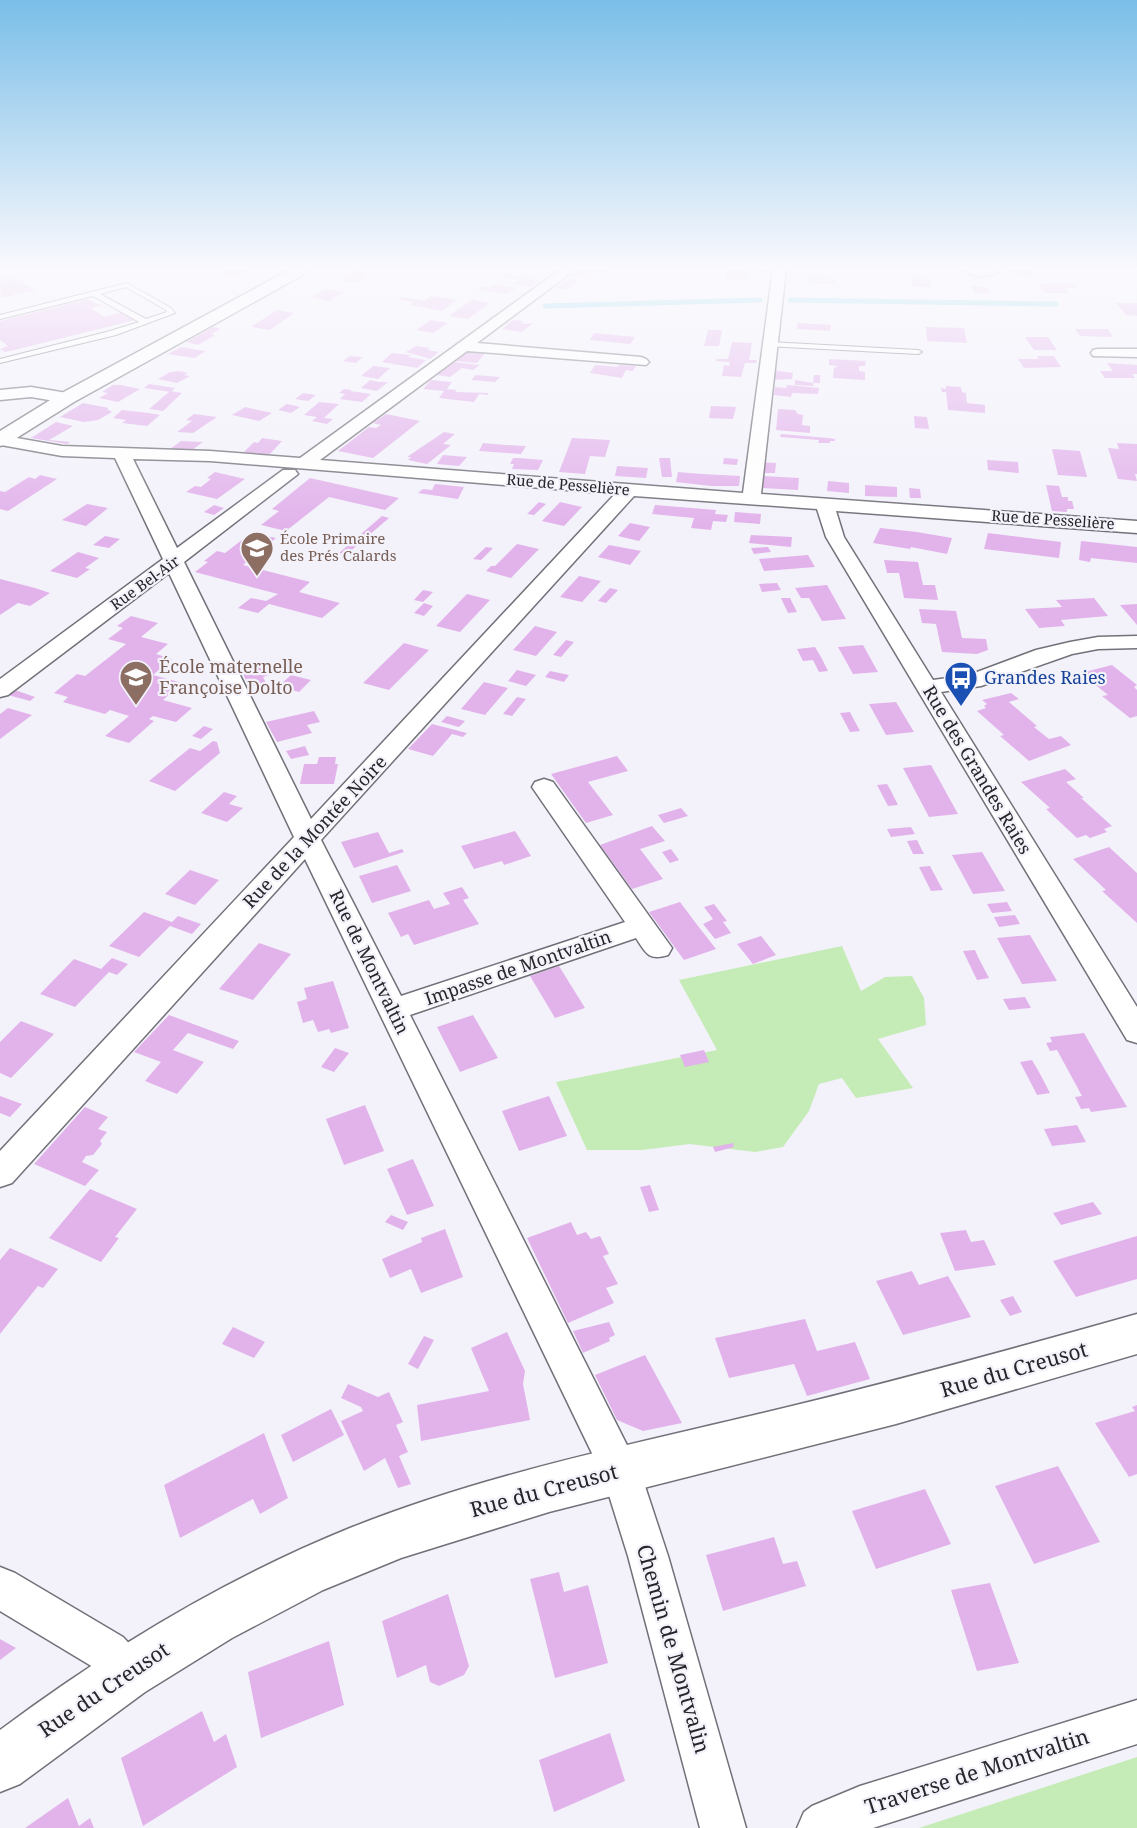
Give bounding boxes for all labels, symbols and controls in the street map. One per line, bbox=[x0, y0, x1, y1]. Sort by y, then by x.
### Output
street label: Rue de Pesselière bbox=[506, 469, 631, 499]
street label: Rue de Pesselière bbox=[991, 505, 1115, 533]
place label: École Primaire des Prés Calards bbox=[280, 528, 397, 565]
school or university icon: École Primaire des Prés Calards bbox=[239, 530, 275, 577]
street label: Rue Bel-Air bbox=[106, 550, 183, 614]
place label: École maternelle Françoise Dolto bbox=[159, 654, 303, 699]
school or university icon: École maternelle Françoise Dolto bbox=[118, 659, 154, 706]
bus stop icon: Grandes Raies bbox=[943, 660, 979, 707]
place label: Grandes Raies bbox=[984, 665, 1106, 689]
street label: Rue des Grandes Raies bbox=[918, 681, 1038, 858]
street label: Rue de la Montée Noire bbox=[237, 750, 391, 913]
street label: Rue de Montvaltin bbox=[324, 885, 415, 1038]
street label: Impasse de Montvaltin bbox=[421, 924, 614, 1010]
street label: Rue du Creusot bbox=[937, 1335, 1091, 1403]
street label: Rue du Creusot bbox=[467, 1457, 621, 1523]
street label: Chemin de Montvalin bbox=[631, 1541, 717, 1756]
street label: Rue du Creusot bbox=[33, 1635, 174, 1743]
street label: Traverse de Montvaltin bbox=[861, 1722, 1092, 1821]

